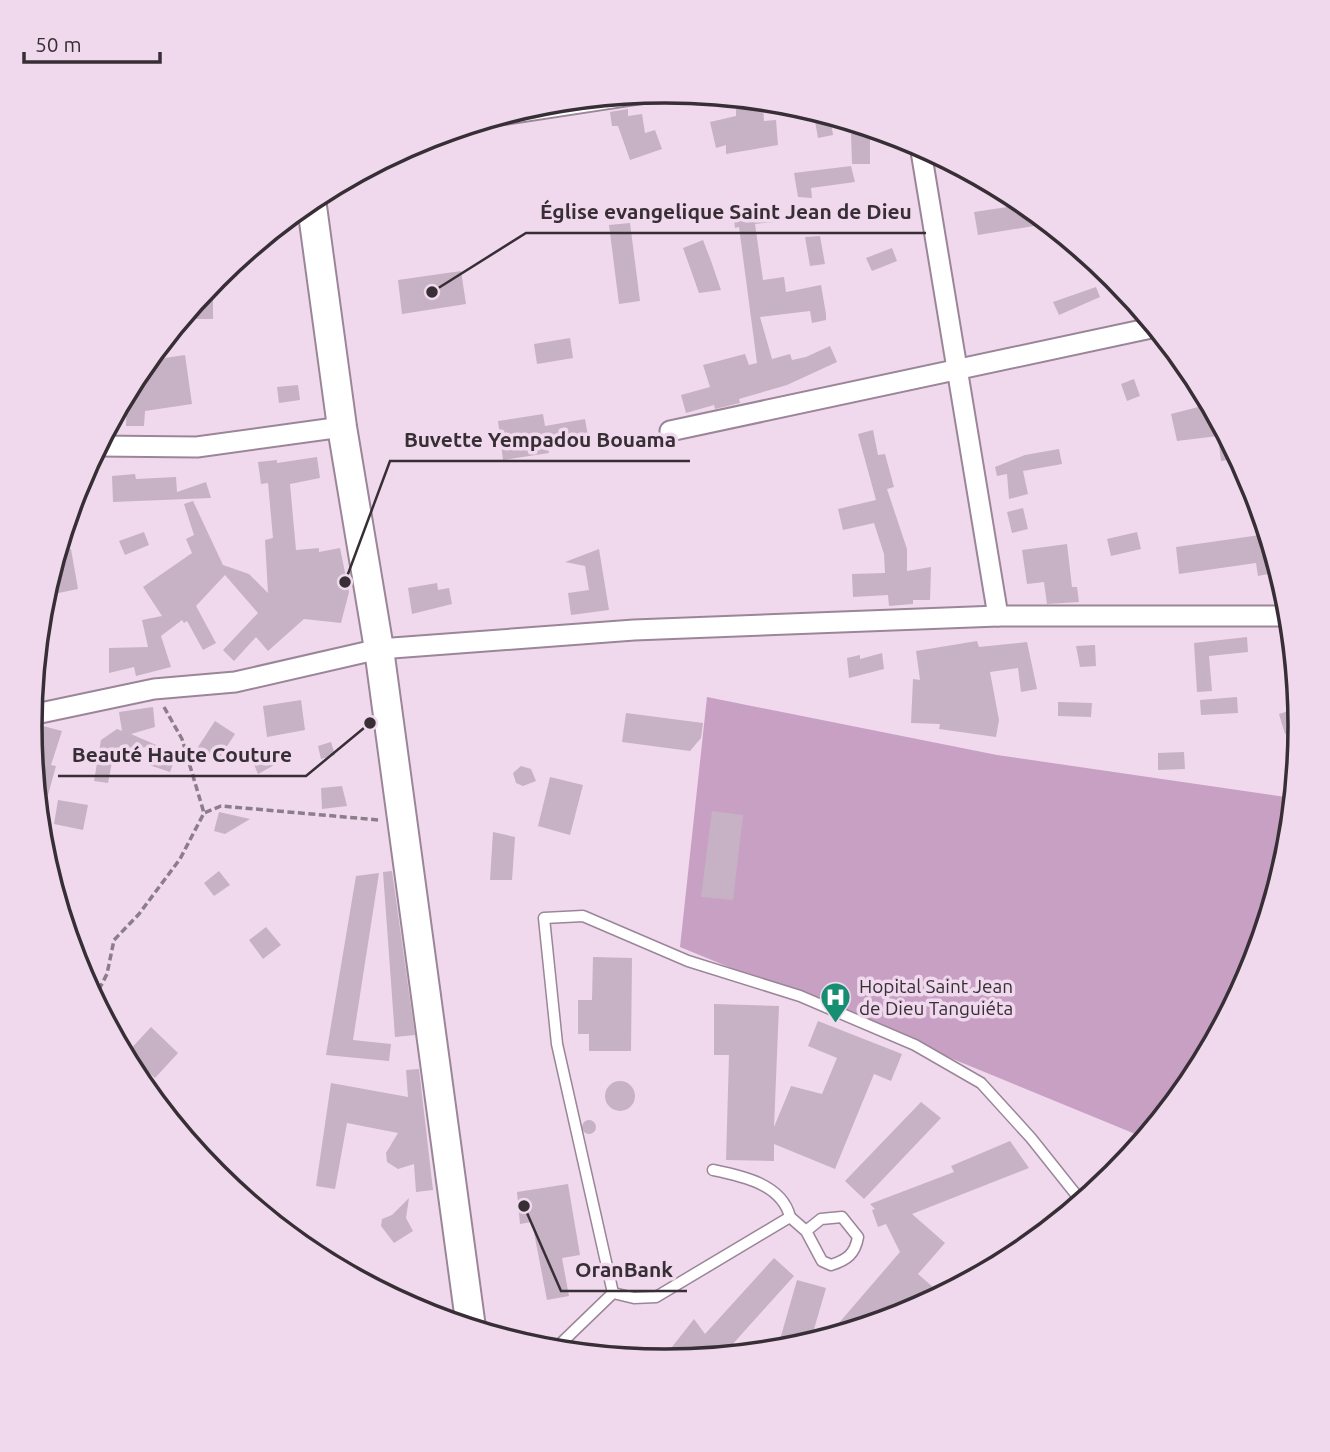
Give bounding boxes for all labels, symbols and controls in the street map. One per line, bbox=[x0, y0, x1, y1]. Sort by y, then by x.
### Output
scale bar bbox=[24, 21, 161, 65]
text: 50 m bbox=[35, 32, 82, 56]
callout: Église evangelique Saint Jean de Dieu bbox=[526, 191, 926, 233]
text: Église evangelique Saint Jean de Dieu bbox=[540, 199, 912, 223]
callout: Buvette Yempadou Bouama bbox=[390, 419, 690, 461]
text: Buvette Yempadou Bouama bbox=[404, 427, 676, 451]
callout: Beauté Haute Couture bbox=[58, 734, 306, 776]
text: Beauté Haute Couture bbox=[72, 742, 292, 766]
place label: Hopital Saint Jean de Dieu Tanguiéta bbox=[859, 975, 1013, 1019]
hospital icon: Hopital Saint Jean de Dieu Tanguiéta bbox=[819, 980, 853, 1024]
callout: OranBank bbox=[561, 1249, 687, 1291]
text: OranBank bbox=[575, 1257, 673, 1281]

